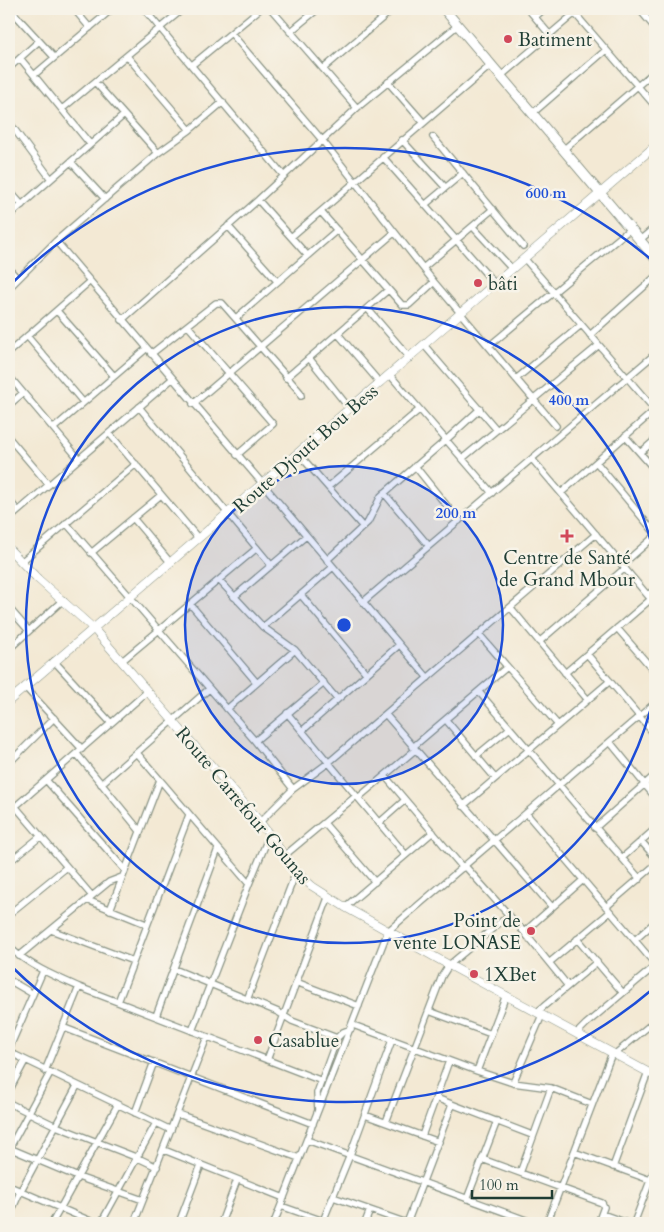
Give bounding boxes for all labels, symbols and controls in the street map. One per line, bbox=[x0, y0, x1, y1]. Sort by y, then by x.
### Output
place label: Batiment bbox=[518, 27, 592, 53]
marker: Batiment bbox=[502, 33, 514, 45]
text: 600 m bbox=[526, 183, 567, 203]
place label: bâti bbox=[488, 271, 518, 297]
marker: bâti bbox=[472, 277, 484, 289]
street label: Route Djouti Bou Bess bbox=[228, 378, 384, 519]
text: 400 m bbox=[549, 390, 590, 410]
text: 200 m bbox=[436, 503, 477, 523]
marker: Centre de Santé de Grand Mbour bbox=[560, 529, 574, 543]
place label: Centre de Santé de Grand Mbour bbox=[499, 545, 635, 593]
centre of rings bbox=[335, 616, 353, 634]
street label: Route Carrefour Gounas bbox=[169, 721, 317, 890]
place label: Point de vente LONASE bbox=[393, 908, 521, 956]
marker: Point de vente LONASE bbox=[525, 925, 537, 937]
place label: 1XBet bbox=[484, 962, 536, 988]
marker: 1XBet bbox=[468, 968, 480, 980]
place label: Casablue bbox=[268, 1028, 339, 1054]
marker: Casablue bbox=[252, 1034, 264, 1046]
scale bar bbox=[472, 1167, 552, 1199]
text: 100 m bbox=[479, 1175, 519, 1195]

